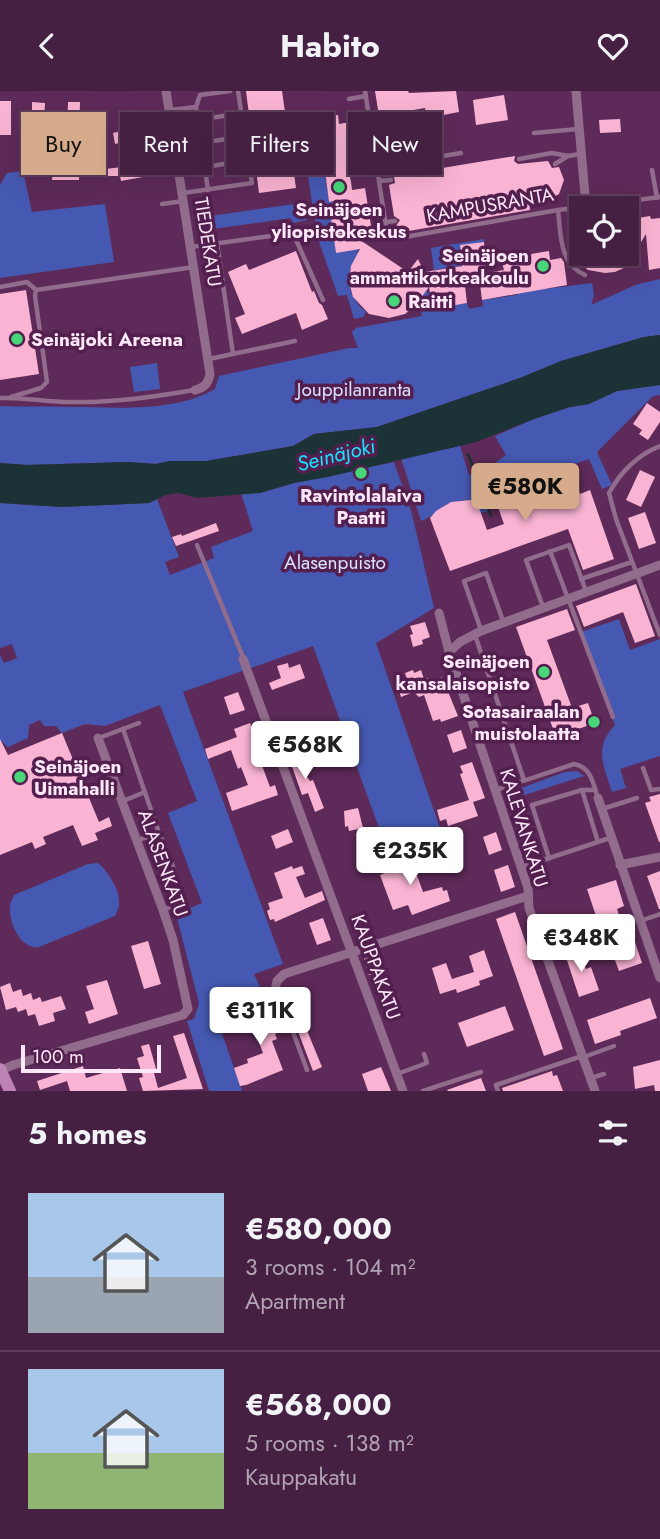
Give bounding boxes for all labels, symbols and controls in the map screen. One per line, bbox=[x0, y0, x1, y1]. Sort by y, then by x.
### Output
text: Habito bbox=[280, 23, 380, 69]
icon: back bbox=[28, 27, 66, 65]
icon: heart bbox=[594, 27, 632, 65]
chip: Buy bbox=[21, 112, 106, 175]
chip: Rent bbox=[120, 112, 212, 175]
chip: Filters bbox=[226, 112, 334, 175]
chip: New bbox=[348, 112, 442, 175]
marker: Seinäjoen yliopistokeskus bbox=[331, 179, 347, 195]
street label: KAMPUSRANTA bbox=[424, 180, 556, 229]
street label: TIEDEKATU bbox=[188, 195, 228, 289]
place label: Seinäjoen yliopistokeskus bbox=[271, 196, 407, 245]
map controls bbox=[569, 196, 639, 266]
button: locate bbox=[569, 196, 639, 266]
place label: Seinäjoen ammattikorkeakoulu bbox=[350, 242, 529, 291]
marker: Seinäjoen ammattikorkeakoulu bbox=[535, 258, 551, 274]
place label: Raitti bbox=[408, 288, 453, 315]
marker: Raitti bbox=[386, 293, 402, 309]
place label: Seinäjoki Areena bbox=[31, 326, 183, 353]
marker: Seinäjoki Areena bbox=[9, 331, 25, 347]
park label: Jouppilanranta bbox=[294, 376, 411, 403]
water label: Seinäjoki bbox=[294, 431, 379, 479]
pin: €580K bbox=[476, 463, 574, 523]
marker: Ravintolalaiva Paatti bbox=[353, 465, 369, 481]
text: €580K bbox=[487, 469, 563, 503]
place label: Ravintolalaiva Paatti bbox=[300, 482, 422, 531]
park label: Alasenpuisto bbox=[284, 549, 386, 576]
place label: Seinäjoen kansalaisopisto bbox=[396, 648, 530, 697]
marker: Seinäjoen kansalaisopisto bbox=[536, 664, 552, 680]
place label: Sotasairaalan muistolaatta bbox=[462, 698, 580, 747]
marker: Sotasairaalan muistolaatta bbox=[586, 714, 602, 730]
pin: €568K bbox=[256, 721, 354, 781]
text: €568K bbox=[267, 727, 343, 761]
place label: Seinäjoen Uimahalli bbox=[34, 753, 121, 802]
street label: KALEVANKATU bbox=[493, 765, 555, 891]
marker: Seinäjoen Uimahalli bbox=[12, 769, 28, 785]
street label: ALASENKATU bbox=[131, 806, 195, 920]
pin: €235K bbox=[361, 827, 459, 887]
text: €235K bbox=[372, 833, 448, 867]
street label: KAUPPAKATU bbox=[345, 911, 407, 1023]
pin: €348K bbox=[532, 915, 630, 974]
text: €348K bbox=[543, 920, 619, 954]
pin: €311K bbox=[211, 988, 309, 1047]
text: €311K bbox=[226, 993, 294, 1027]
scale bar bbox=[21, 1042, 161, 1074]
text: 100 m bbox=[32, 1043, 84, 1070]
text: 5 homes bbox=[28, 1112, 147, 1155]
icon: filters bbox=[594, 1114, 632, 1152]
text: €580,000 bbox=[245, 1207, 392, 1250]
icon: home bbox=[84, 1221, 168, 1305]
text: 3 rooms · 104 m² bbox=[245, 1250, 415, 1284]
text: Apartment bbox=[245, 1284, 345, 1318]
text: €568,000 bbox=[245, 1383, 392, 1426]
icon: home bbox=[84, 1397, 168, 1481]
text: 5 rooms · 138 m² bbox=[245, 1426, 414, 1460]
text: Kauppakatu bbox=[245, 1460, 357, 1494]

